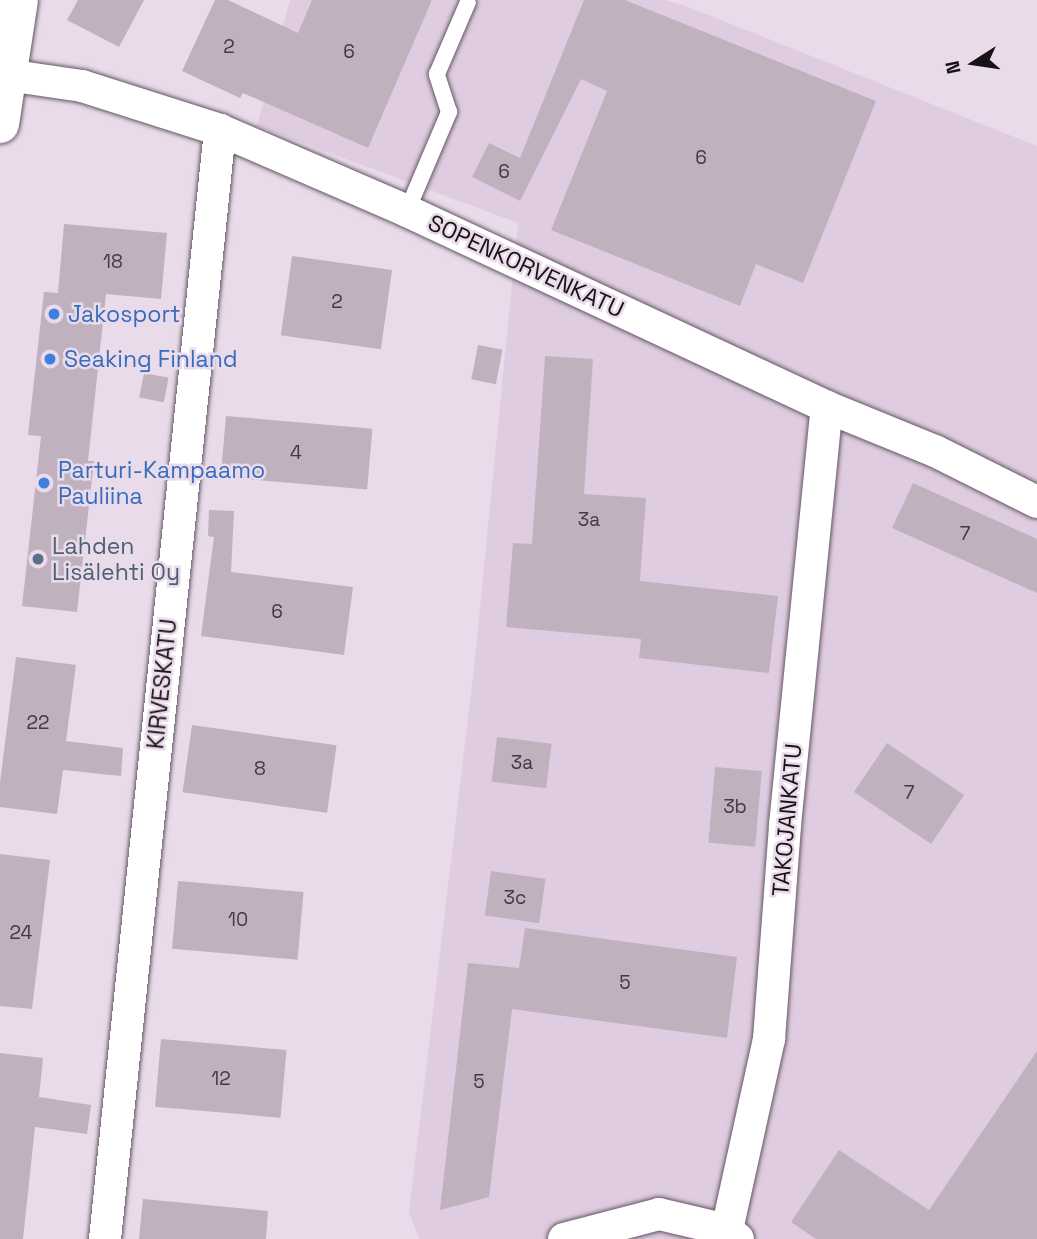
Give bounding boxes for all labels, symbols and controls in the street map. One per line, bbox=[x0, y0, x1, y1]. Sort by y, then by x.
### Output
north arrow bbox=[939, 28, 1009, 98]
house number: 2 bbox=[223, 36, 235, 58]
house number: 6 bbox=[343, 41, 355, 63]
text: N bbox=[939, 59, 967, 76]
house number: 6 bbox=[695, 147, 707, 169]
house number: 6 bbox=[498, 161, 510, 183]
street label: SOPENKORVENKATU bbox=[424, 209, 628, 323]
house number: 18 bbox=[103, 251, 123, 273]
house number: 2 bbox=[331, 291, 343, 313]
place label: Jakosport bbox=[68, 300, 181, 328]
marker: Jakosport bbox=[46, 306, 62, 322]
place label: Seaking Finland bbox=[64, 345, 238, 373]
marker: Seaking Finland bbox=[42, 351, 58, 367]
house number: 4 bbox=[290, 442, 302, 464]
place label: Parturi-Kampaamo Pauliina bbox=[58, 456, 265, 510]
marker: Parturi-Kampaamo Pauliina bbox=[36, 475, 52, 491]
house number: 3a bbox=[578, 509, 600, 531]
house number: 7 bbox=[960, 523, 970, 545]
place label: Lahden Lisälehti Oy bbox=[52, 532, 180, 586]
marker: Lahden Lisälehti Oy bbox=[30, 551, 46, 567]
house number: 6 bbox=[271, 601, 283, 623]
street label: KIRVESKATU bbox=[141, 618, 183, 750]
house number: 22 bbox=[27, 712, 49, 734]
street label: TAKOJANKATU bbox=[767, 742, 807, 898]
house number: 3a bbox=[511, 752, 533, 774]
house number: 8 bbox=[254, 758, 266, 780]
house number: 7 bbox=[904, 782, 914, 804]
house number: 3b bbox=[723, 796, 747, 818]
house number: 3c bbox=[504, 887, 526, 909]
house number: 10 bbox=[228, 909, 248, 931]
house number: 24 bbox=[10, 922, 32, 944]
house number: 5 bbox=[619, 972, 631, 994]
house number: 12 bbox=[211, 1068, 231, 1090]
house number: 5 bbox=[473, 1071, 485, 1093]

